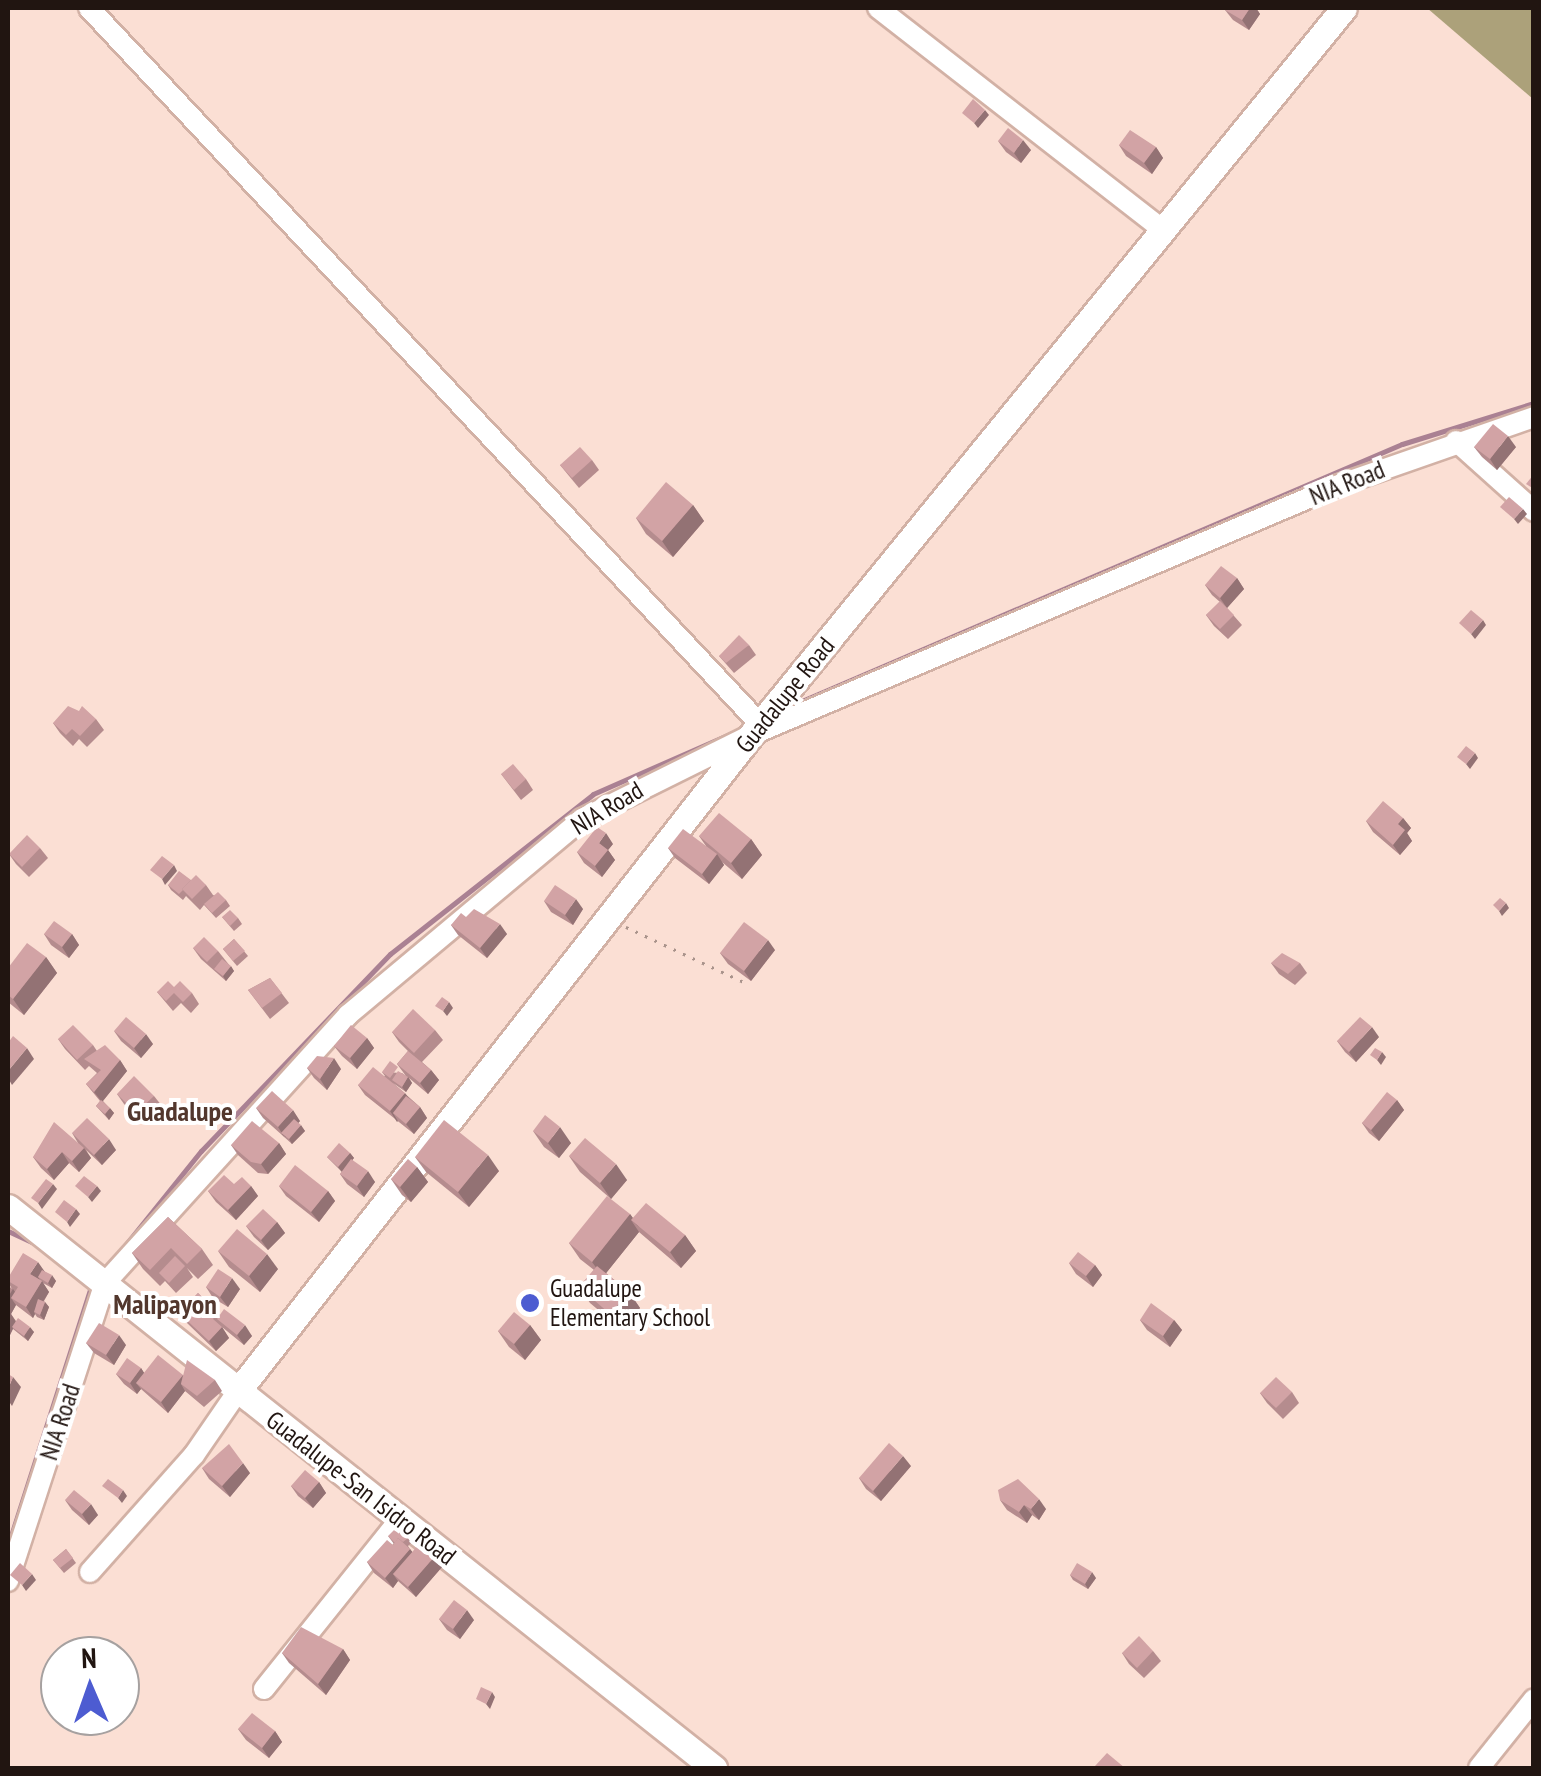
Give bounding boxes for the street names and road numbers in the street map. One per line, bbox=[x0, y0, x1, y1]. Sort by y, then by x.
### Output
street label: NIA Road bbox=[1305, 454, 1389, 512]
street label: Guadalupe Road bbox=[729, 631, 841, 759]
street label: NIA Road bbox=[565, 775, 649, 841]
street label: NIA Road bbox=[34, 1380, 86, 1464]
street label: Guadalupe-San Isidro Road bbox=[260, 1405, 462, 1571]

